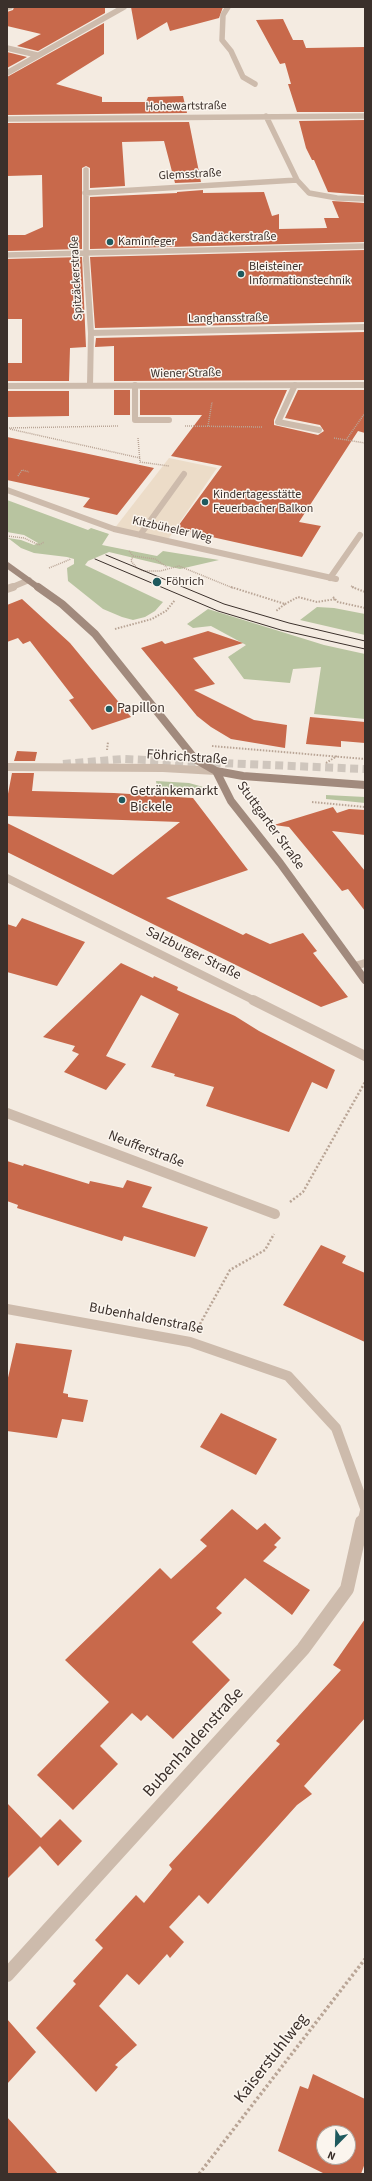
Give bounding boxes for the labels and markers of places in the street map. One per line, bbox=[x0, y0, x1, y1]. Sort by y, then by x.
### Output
place label: Kaminfeger bbox=[118, 235, 176, 249]
marker: Kaminfeger bbox=[105, 237, 115, 247]
place label: Bleisteiner Informationstechnik bbox=[249, 260, 351, 288]
marker: Bleisteiner Informationstechnik bbox=[236, 269, 246, 279]
place label: Kindertagesstätte Feuerbacher Balkon bbox=[213, 488, 313, 516]
marker: Kindertagesstätte Feuerbacher Balkon bbox=[200, 497, 210, 507]
place label: Föhrich bbox=[166, 575, 204, 589]
marker: Föhrich bbox=[151, 576, 163, 588]
place label: Papillon bbox=[117, 701, 165, 717]
marker: Papillon bbox=[104, 704, 114, 714]
place label: Getränkemarkt Bickele bbox=[130, 784, 218, 816]
marker: Getränkemarkt Bickele bbox=[117, 795, 127, 805]

